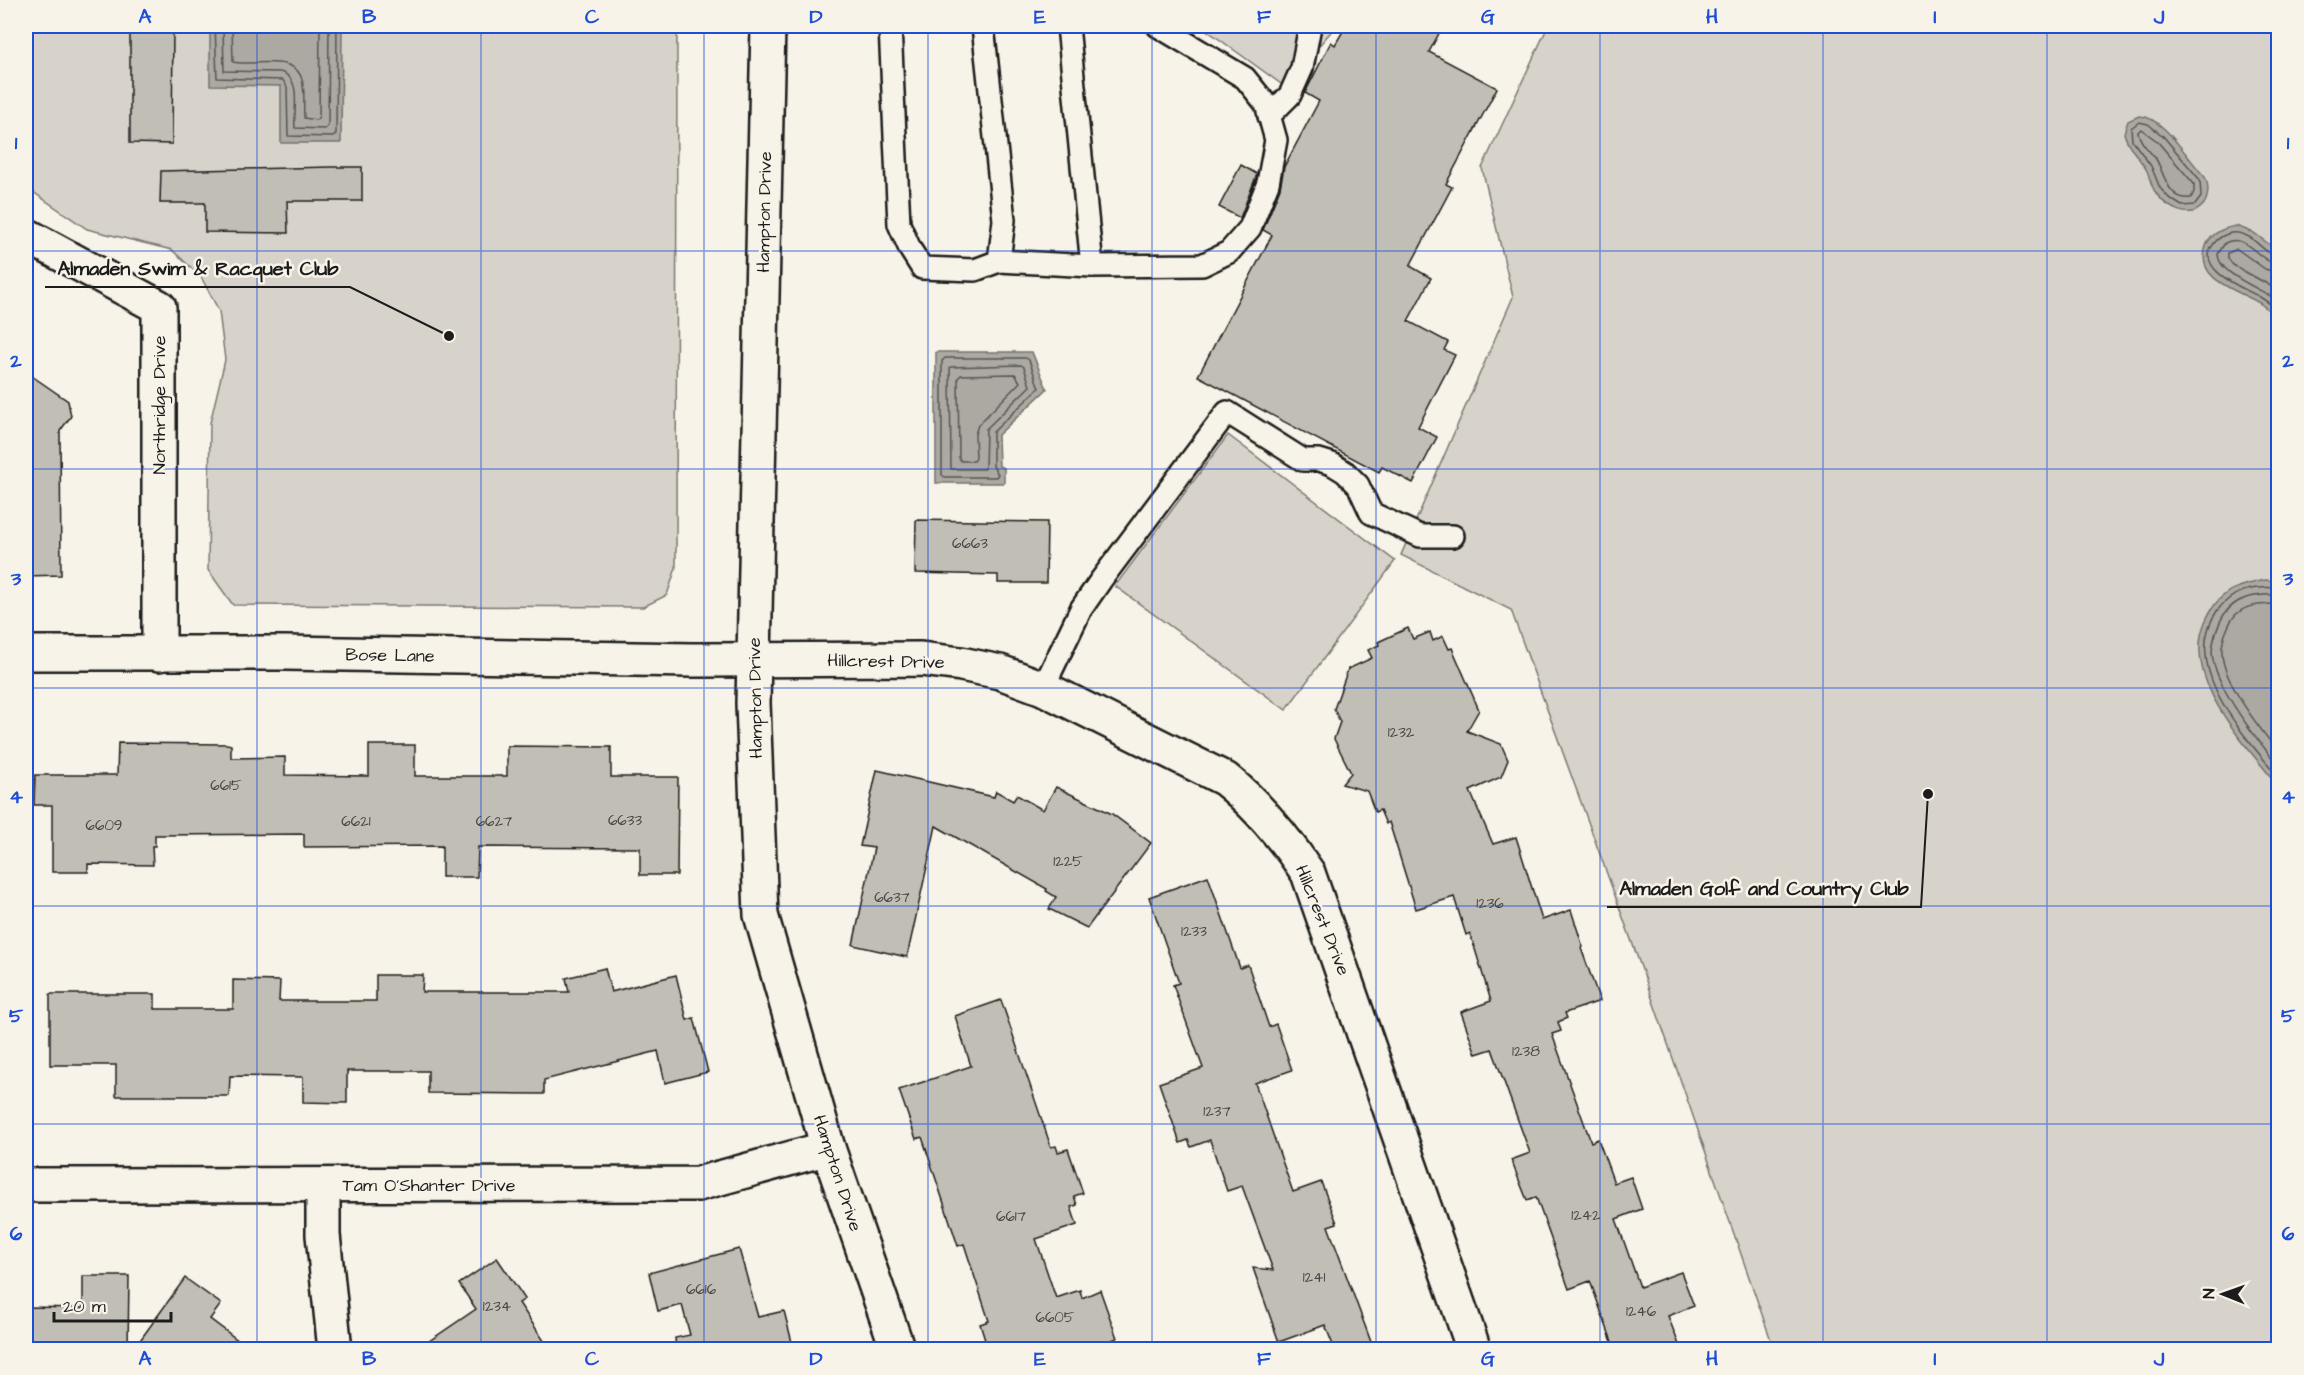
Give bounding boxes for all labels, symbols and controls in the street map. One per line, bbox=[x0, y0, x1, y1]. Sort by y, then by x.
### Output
text: A bbox=[139, 3, 152, 31]
text: B bbox=[362, 3, 377, 31]
text: C bbox=[585, 3, 600, 31]
text: D bbox=[810, 3, 823, 31]
text: E bbox=[1034, 3, 1046, 31]
text: F bbox=[1257, 3, 1272, 31]
text: G bbox=[1481, 3, 1495, 31]
text: H bbox=[1706, 3, 1718, 31]
text: I bbox=[1933, 3, 1937, 31]
text: J bbox=[2153, 3, 2165, 31]
text: 1 bbox=[15, 129, 18, 157]
text: 1 bbox=[2287, 129, 2290, 157]
street label: Hampton Drive bbox=[751, 151, 778, 273]
callout: Almaden Swim & Racquet Club bbox=[45, 249, 350, 287]
text: Almaden Swim & Racquet Club bbox=[58, 255, 339, 283]
street label: Northridge Drive bbox=[147, 335, 173, 475]
text: 2 bbox=[9, 347, 22, 375]
text: 2 bbox=[2281, 347, 2294, 375]
house number: 6663 bbox=[952, 533, 988, 554]
text: 3 bbox=[10, 565, 22, 593]
text: 3 bbox=[2282, 565, 2294, 593]
street label: Hampton Drive bbox=[742, 637, 769, 759]
street label: Bose Lane bbox=[345, 642, 435, 669]
street label: Hillcrest Drive bbox=[827, 648, 945, 675]
house number: 1232 bbox=[1388, 722, 1415, 743]
house number: 6615 bbox=[210, 775, 242, 796]
text: 4 bbox=[9, 783, 23, 811]
text: 4 bbox=[2281, 783, 2295, 811]
house number: 6633 bbox=[608, 810, 642, 831]
house number: 6621 bbox=[341, 811, 371, 832]
house number: 6627 bbox=[476, 811, 512, 832]
house number: 6609 bbox=[86, 815, 122, 836]
house number: 1225 bbox=[1053, 851, 1083, 872]
street label: Hillcrest Drive bbox=[1289, 861, 1356, 979]
callout: Almaden Golf and Country Club bbox=[1607, 869, 1921, 907]
text: Almaden Golf and Country Club bbox=[1619, 875, 1910, 904]
house number: 6637 bbox=[874, 887, 910, 908]
house number: 1236 bbox=[1476, 893, 1504, 914]
house number: 1233 bbox=[1181, 921, 1207, 942]
text: 5 bbox=[9, 1002, 24, 1030]
text: 5 bbox=[2281, 1002, 2296, 1030]
house number: 1238 bbox=[1512, 1041, 1540, 1062]
house number: 1237 bbox=[1203, 1101, 1231, 1122]
street label: Hampton Drive bbox=[807, 1112, 868, 1235]
street label: Tam O'Shanter Drive bbox=[343, 1173, 516, 1198]
house number: 1242 bbox=[1571, 1205, 1601, 1226]
house number: 6617 bbox=[996, 1206, 1026, 1227]
text: 6 bbox=[10, 1220, 23, 1248]
text: 6 bbox=[2282, 1220, 2295, 1248]
north arrow bbox=[2193, 1264, 2253, 1324]
house number: 1241 bbox=[1303, 1267, 1325, 1288]
house number: 6616 bbox=[686, 1279, 717, 1300]
scale bar bbox=[54, 1285, 171, 1323]
text: N bbox=[2198, 1289, 2220, 1299]
text: 20 m bbox=[63, 1294, 106, 1319]
house number: 1234 bbox=[483, 1296, 511, 1317]
house number: 1246 bbox=[1626, 1301, 1657, 1322]
house number: 6605 bbox=[1036, 1307, 1075, 1328]
text: A bbox=[139, 1345, 152, 1373]
text: B bbox=[362, 1345, 377, 1373]
text: C bbox=[585, 1345, 600, 1373]
text: D bbox=[810, 1345, 823, 1373]
text: E bbox=[1034, 1345, 1046, 1373]
text: F bbox=[1257, 1345, 1272, 1373]
text: G bbox=[1481, 1345, 1495, 1373]
text: H bbox=[1706, 1345, 1718, 1373]
text: I bbox=[1933, 1345, 1937, 1373]
text: J bbox=[2153, 1345, 2165, 1373]

